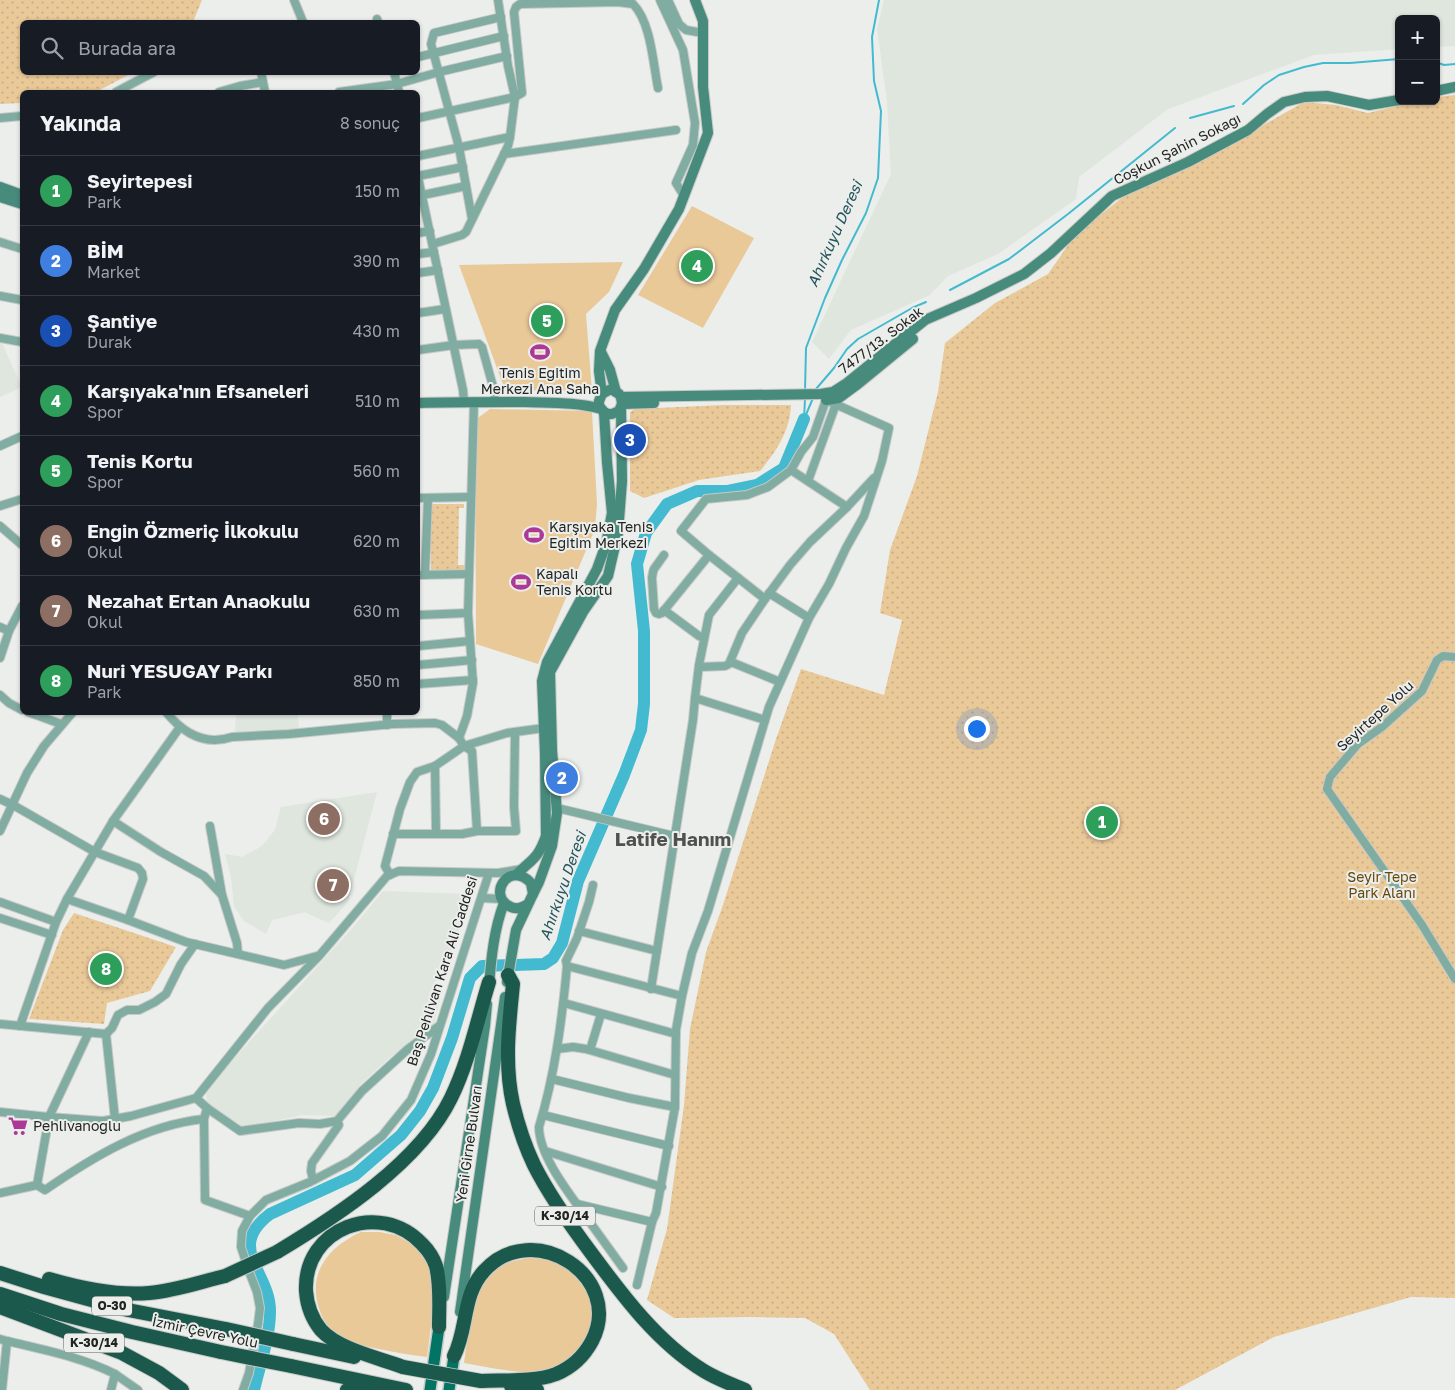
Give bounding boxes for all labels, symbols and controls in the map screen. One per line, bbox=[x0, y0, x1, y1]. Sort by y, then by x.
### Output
map controls bbox=[1395, 15, 1440, 105]
button: + bbox=[1395, 15, 1440, 60]
search box bbox=[20, 20, 420, 75]
icon: search bbox=[38, 34, 66, 62]
text: Burada ara bbox=[78, 36, 176, 59]
button: − bbox=[1395, 60, 1440, 105]
street label: Coşkun Şahin Sokağı bbox=[1110, 109, 1243, 188]
text: Yakında bbox=[40, 110, 121, 136]
text: 8 sonuç bbox=[340, 113, 400, 133]
text: Seyirtepesi bbox=[87, 169, 193, 192]
water label: Ahırkuyu Deresi bbox=[803, 176, 867, 290]
text: 1 bbox=[52, 181, 60, 201]
text: 150 m bbox=[355, 181, 400, 201]
text: Park bbox=[87, 192, 122, 212]
text: BİM bbox=[87, 239, 124, 262]
pin: 4 bbox=[681, 247, 713, 285]
text: 2 bbox=[51, 251, 61, 271]
text: 390 m bbox=[353, 251, 400, 271]
text: Market bbox=[87, 262, 140, 282]
pin: 5 bbox=[531, 302, 563, 340]
street label: 7477/13. Sokak bbox=[835, 302, 926, 377]
text: Şantiye bbox=[87, 309, 157, 332]
text: 3 bbox=[51, 321, 61, 341]
text: 430 m bbox=[353, 321, 400, 341]
text: Durak bbox=[87, 332, 132, 352]
sports icon: Tenis Eğitim Merkezi Ana Saha bbox=[529, 341, 551, 363]
place label: Tenis Eğitim Merkezi Ana Saha bbox=[481, 364, 599, 397]
text: Karşıyaka'nın Efsaneleri bbox=[87, 379, 309, 402]
text: 4 bbox=[51, 391, 61, 411]
text: 510 m bbox=[355, 391, 400, 411]
text: Spor bbox=[87, 402, 123, 422]
pin: 3 bbox=[614, 421, 646, 459]
text: Tenis Kortu bbox=[87, 449, 193, 472]
text: 5 bbox=[51, 461, 61, 481]
text: 560 m bbox=[353, 461, 400, 481]
text: Spor bbox=[87, 472, 123, 492]
place label: Karşıyaka Tenis Eğitim Merkezi bbox=[549, 518, 653, 551]
text: Engin Özmeriç İlkokulu bbox=[87, 519, 299, 542]
sports icon: Karşıyaka Tenis Eğitim Merkezi bbox=[523, 524, 545, 546]
text: 6 bbox=[51, 531, 61, 551]
text: 620 m bbox=[353, 531, 400, 551]
text: Okul bbox=[87, 542, 123, 562]
place label: Kapalı Tenis Kortu bbox=[536, 565, 612, 598]
sports icon: Kapalı Tenis Kortu bbox=[510, 571, 532, 593]
text: Nezahat Ertan Anaokulu bbox=[87, 589, 310, 612]
text: 7 bbox=[52, 601, 60, 621]
text: 630 m bbox=[353, 601, 400, 621]
text: Okul bbox=[87, 612, 123, 632]
text: Nuri YESUGAY Parkı bbox=[87, 659, 272, 682]
text: 8 bbox=[51, 671, 61, 691]
text: 850 m bbox=[353, 671, 400, 691]
street label: Seyirtepe Yolu bbox=[1333, 677, 1417, 754]
text: Park bbox=[87, 682, 122, 702]
your location bbox=[964, 716, 990, 742]
pin: 2 bbox=[546, 759, 578, 797]
pin: 6 bbox=[308, 800, 340, 838]
pin: 1 bbox=[1086, 803, 1118, 841]
water label: Ahırkuyu Deresi bbox=[535, 827, 591, 943]
district label: Latife Hanım bbox=[615, 827, 731, 850]
pin: 7 bbox=[317, 866, 349, 904]
park label: Seyir Tepe Park Alanı bbox=[1347, 868, 1417, 901]
street label: Baş Pehlivan Kara Ali Caddesi bbox=[403, 874, 480, 1068]
pin: 8 bbox=[90, 950, 122, 988]
street label: Yeni Girne Bulvarı bbox=[452, 1084, 485, 1203]
supermarket icon: Pehlivanoğlu bbox=[7, 1115, 29, 1137]
place label: Pehlivanoğlu bbox=[33, 1117, 121, 1134]
road number: K-30/14 bbox=[535, 1206, 595, 1226]
road number: O-30 bbox=[92, 1296, 132, 1315]
street label: İzmir Çevre Yolu bbox=[151, 1312, 260, 1351]
road number: K-30/14 bbox=[64, 1334, 124, 1352]

